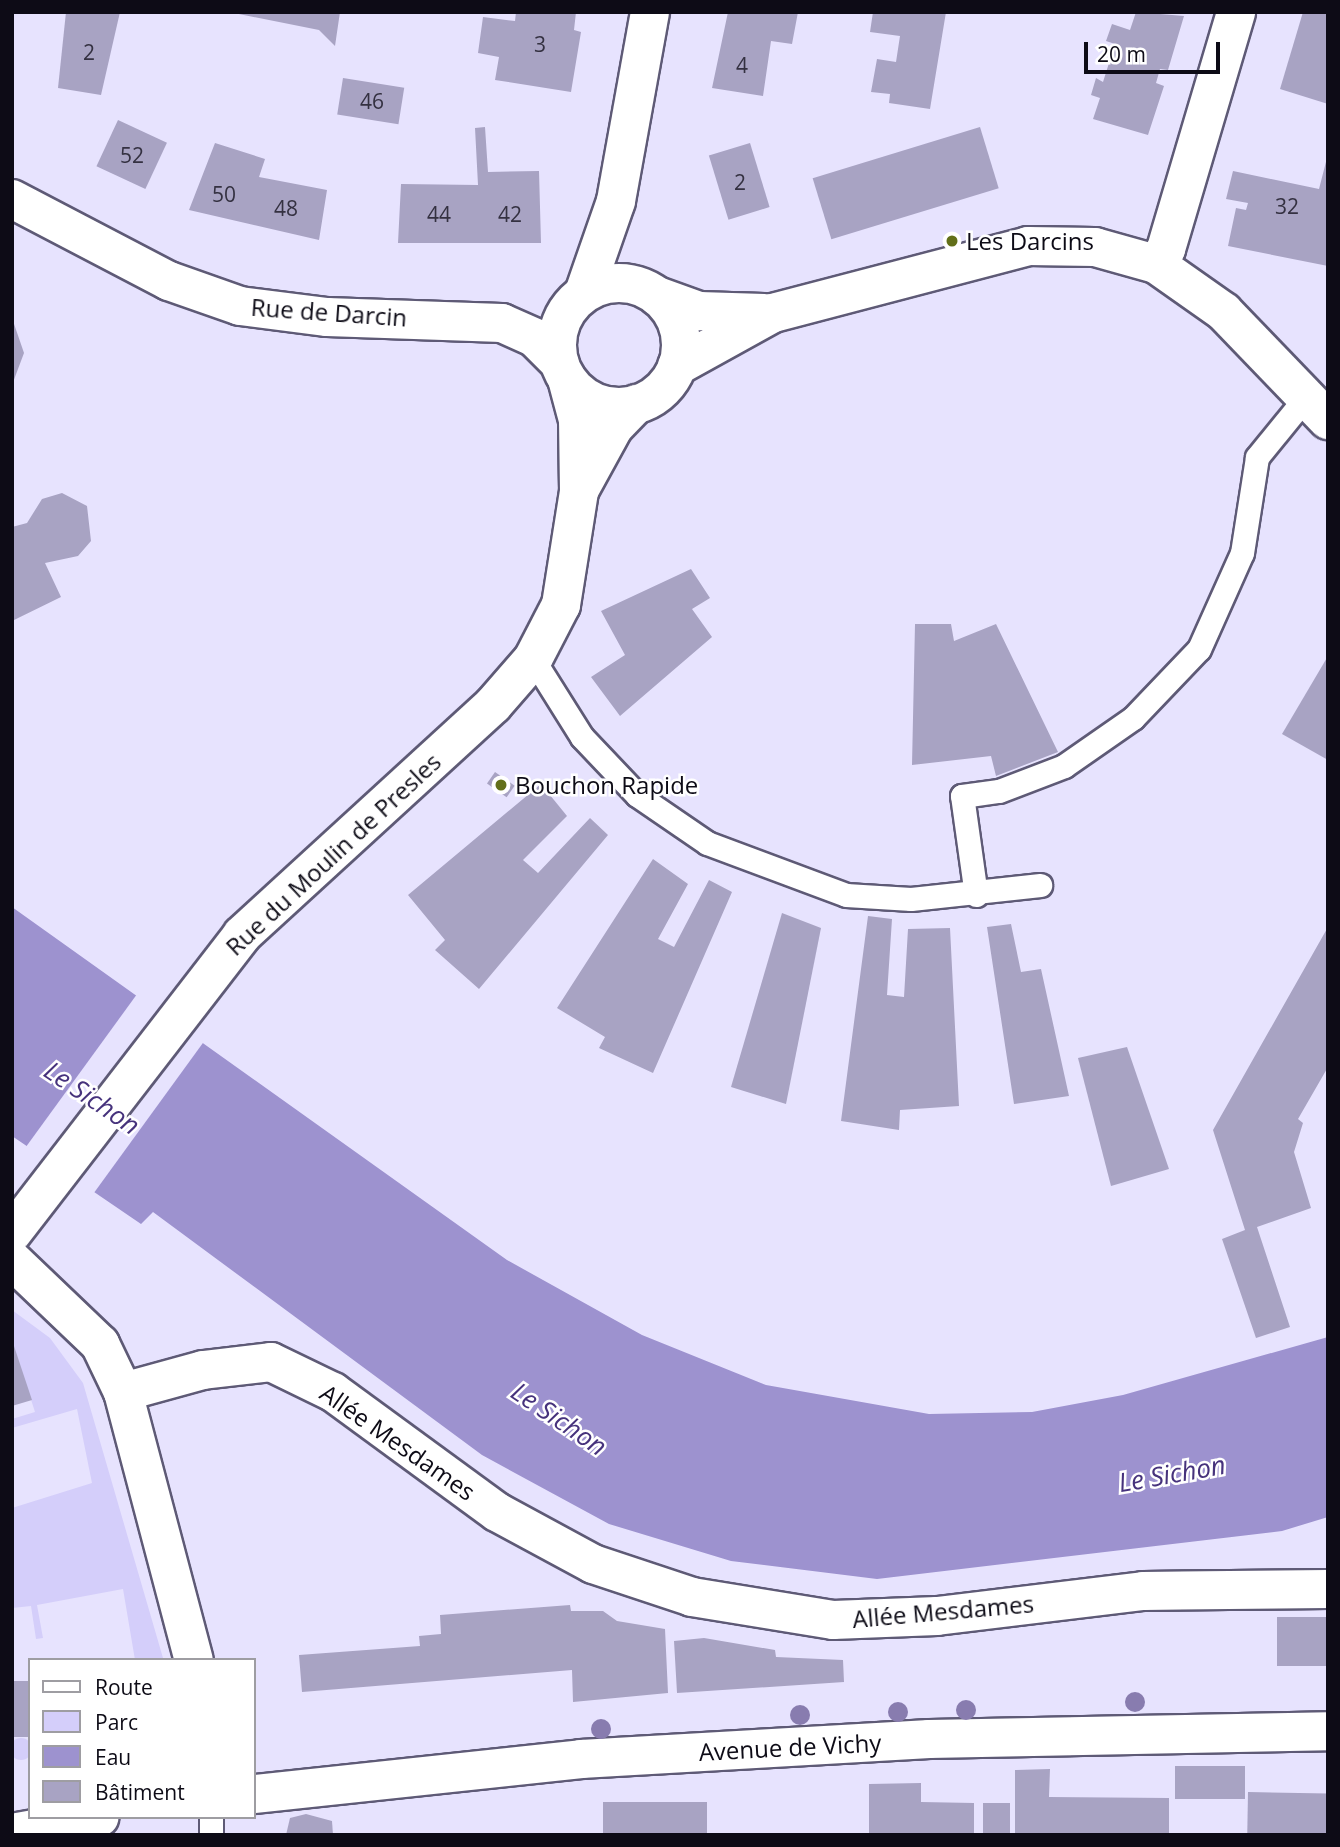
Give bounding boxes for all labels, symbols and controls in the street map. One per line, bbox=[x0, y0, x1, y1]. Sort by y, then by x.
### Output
scale bar bbox=[1088, 28, 1224, 72]
house number: 3 bbox=[534, 31, 546, 57]
house number: 2 bbox=[83, 39, 95, 65]
text: 20 m bbox=[1097, 40, 1146, 68]
house number: 4 bbox=[736, 52, 748, 78]
house number: 46 bbox=[360, 88, 384, 114]
house number: 52 bbox=[120, 142, 144, 168]
house number: 2 bbox=[734, 169, 746, 195]
house number: 50 bbox=[212, 181, 236, 207]
house number: 32 bbox=[1275, 193, 1299, 219]
house number: 48 bbox=[274, 195, 298, 221]
house number: 44 bbox=[427, 201, 451, 227]
house number: 42 bbox=[498, 201, 522, 227]
place label: Les Darcins bbox=[966, 227, 1094, 255]
marker: Les Darcins bbox=[944, 233, 960, 249]
street label: Rue de Darcin bbox=[250, 292, 408, 332]
street label: Rue du Moulin de Presles bbox=[220, 747, 446, 961]
place label: Bouchon Rapide bbox=[515, 771, 698, 799]
marker: Bouchon Rapide bbox=[493, 777, 509, 793]
water label: Le Sichon bbox=[38, 1055, 146, 1141]
water label: Le Sichon bbox=[505, 1376, 613, 1462]
street label: Allée Mesdames bbox=[315, 1378, 481, 1506]
water label: Le Sichon bbox=[1116, 1449, 1228, 1499]
street label: Allée Mesdames bbox=[851, 1589, 1035, 1633]
legend bbox=[28, 1658, 256, 1819]
text: Route bbox=[95, 1673, 153, 1701]
text: Parc bbox=[95, 1708, 138, 1736]
street label: Avenue de Vichy bbox=[698, 1728, 882, 1766]
text: Eau bbox=[95, 1743, 131, 1771]
text: Bâtiment bbox=[95, 1778, 185, 1806]

